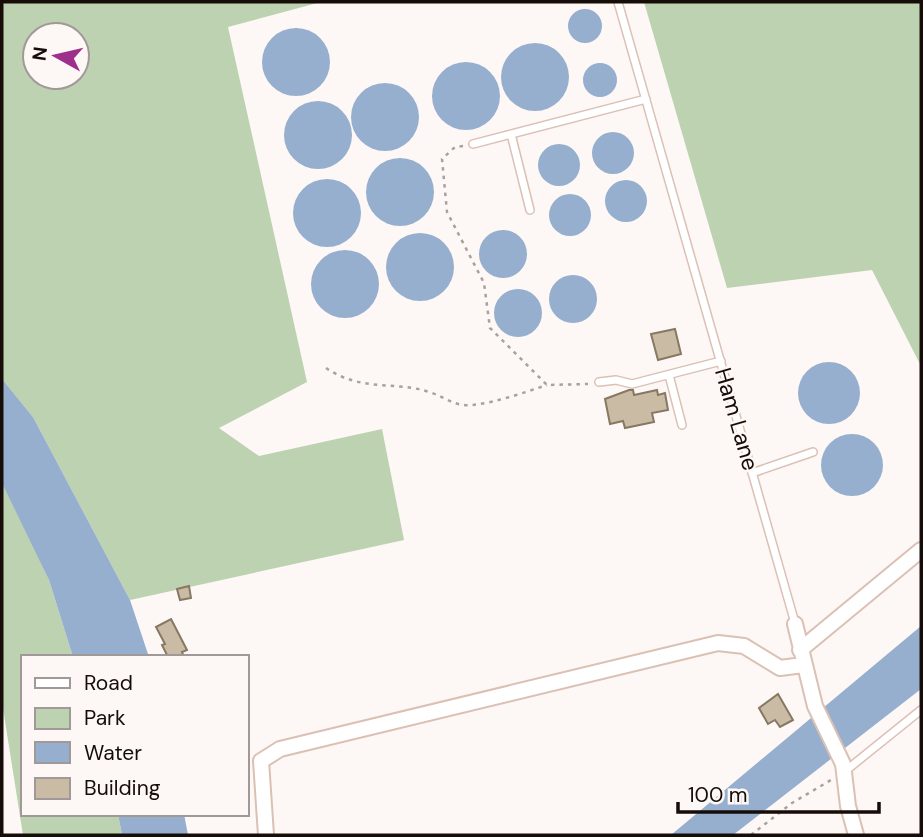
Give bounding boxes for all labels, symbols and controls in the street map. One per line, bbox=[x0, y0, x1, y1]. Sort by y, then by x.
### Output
north arrow bbox=[21, 21, 91, 91]
text: N bbox=[26, 45, 53, 62]
street label: Ham Lane bbox=[708, 364, 766, 474]
legend bbox=[21, 655, 248, 816]
text: Road bbox=[84, 669, 133, 697]
text: Park bbox=[84, 704, 126, 732]
text: Water bbox=[84, 739, 142, 767]
scale bar bbox=[678, 770, 879, 814]
text: Building bbox=[84, 774, 161, 802]
text: 100 m bbox=[688, 781, 748, 809]

